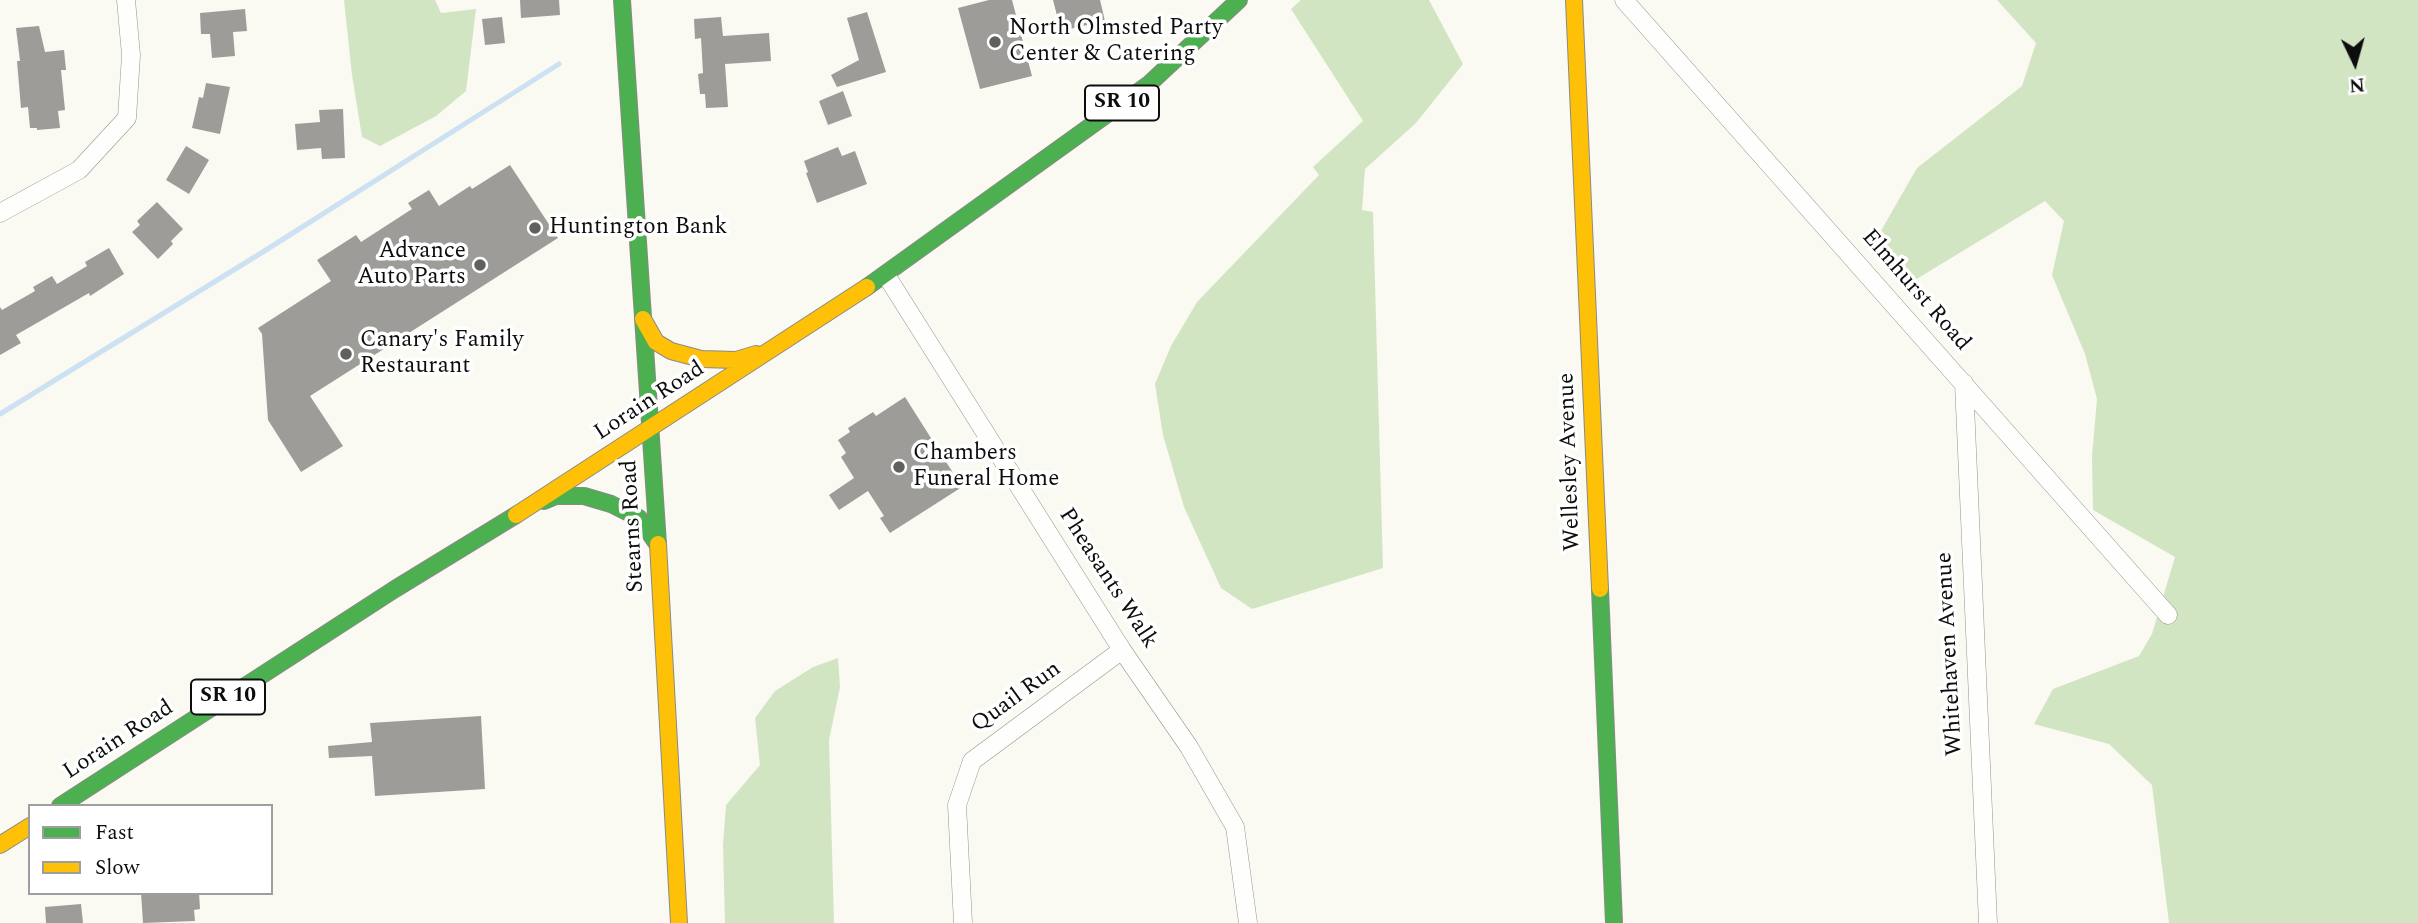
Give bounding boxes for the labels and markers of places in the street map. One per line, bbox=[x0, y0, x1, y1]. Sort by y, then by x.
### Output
place label: North Olmsted Party Center & Catering bbox=[1009, 15, 1223, 69]
marker: North Olmsted Party Center & Catering bbox=[987, 34, 1003, 50]
place label: Huntington Bank bbox=[549, 214, 727, 242]
marker: Huntington Bank bbox=[527, 220, 543, 236]
place label: Advance Auto Parts bbox=[357, 238, 466, 292]
marker: Advance Auto Parts bbox=[472, 257, 488, 273]
place label: Canary's Family Restaurant bbox=[360, 327, 524, 381]
marker: Canary's Family Restaurant bbox=[338, 346, 354, 362]
place label: Chambers Funeral Home bbox=[913, 440, 1059, 494]
marker: Chambers Funeral Home bbox=[891, 459, 907, 475]

